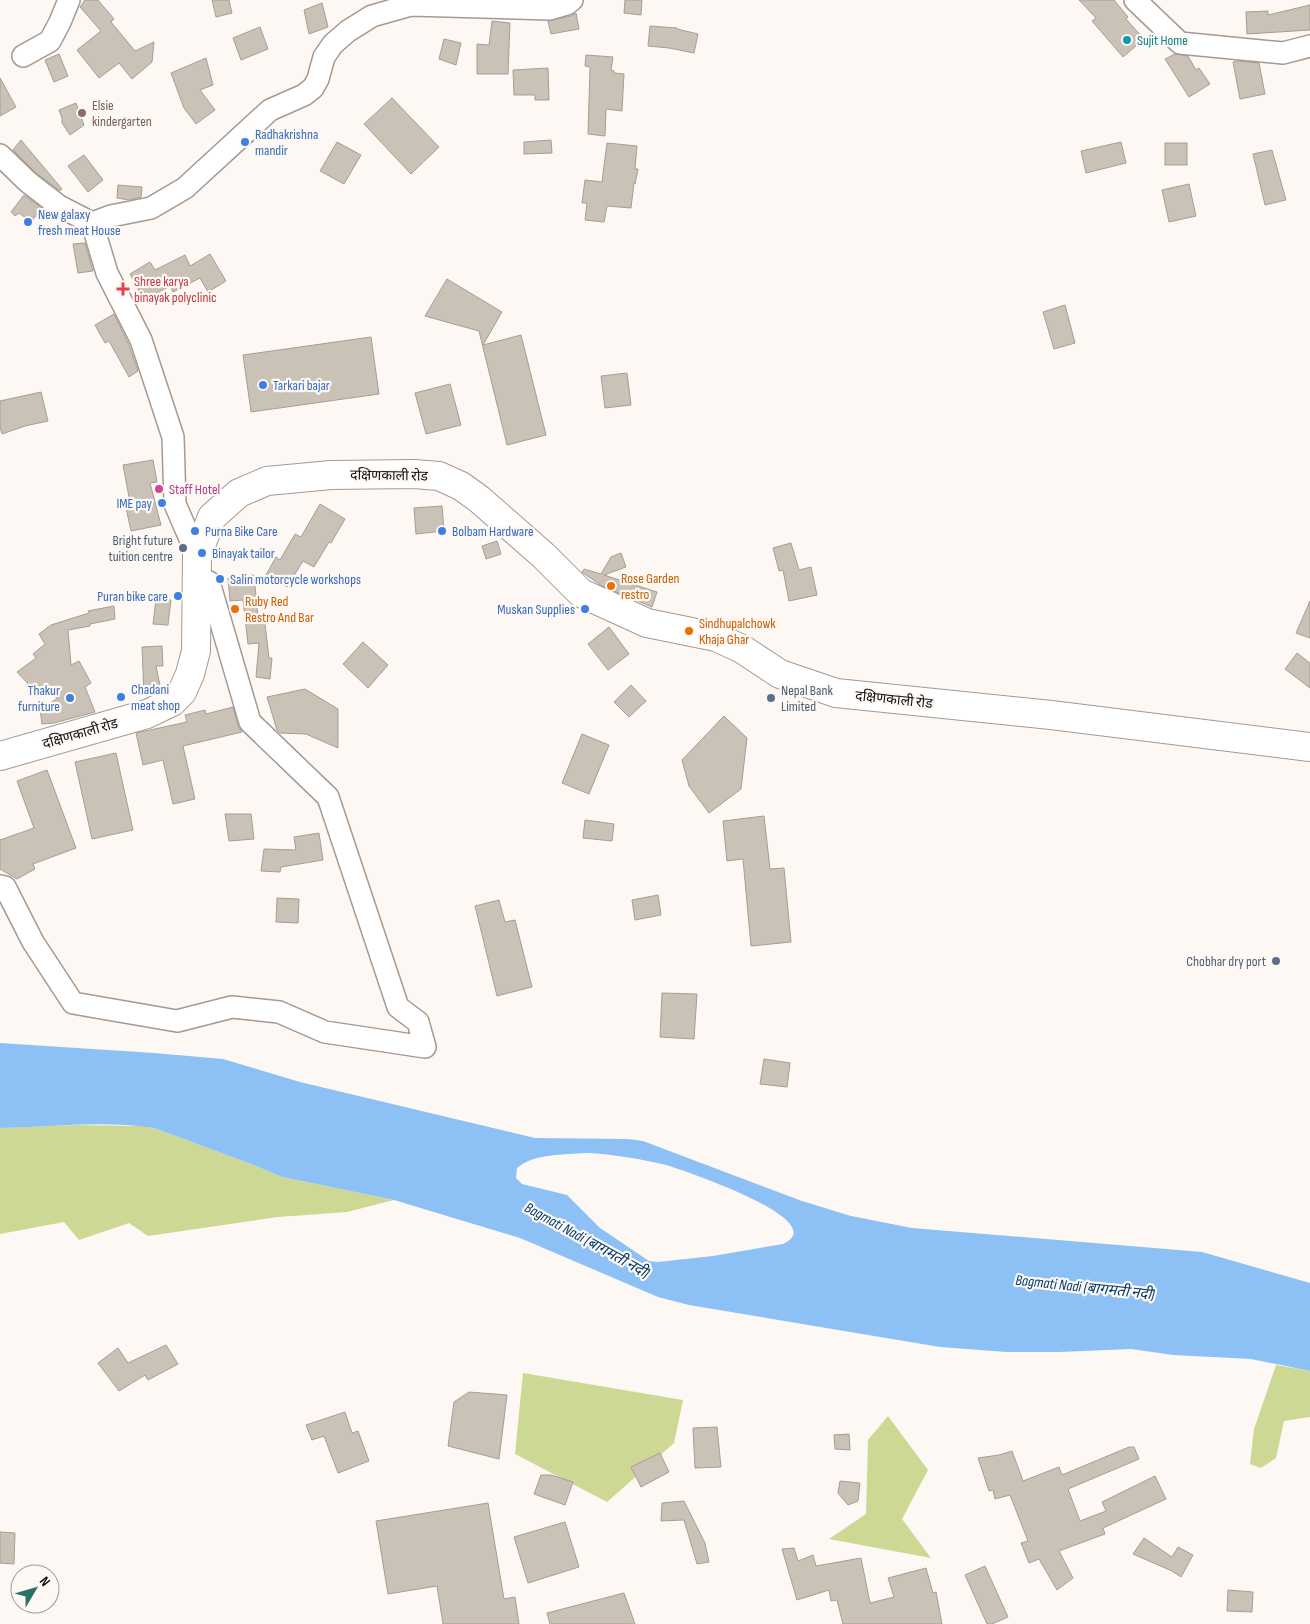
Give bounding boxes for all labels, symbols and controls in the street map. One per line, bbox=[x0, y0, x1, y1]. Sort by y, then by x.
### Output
place label: Sujit Home bbox=[1137, 32, 1188, 49]
marker: Sujit Home bbox=[1121, 34, 1133, 46]
place label: Elsie kindergarten bbox=[92, 97, 152, 130]
marker: Elsie kindergarten bbox=[76, 107, 88, 119]
place label: Radhakrishna mandir bbox=[255, 126, 318, 159]
marker: Radhakrishna mandir bbox=[239, 136, 251, 148]
place label: New galaxy fresh meat House bbox=[38, 206, 121, 239]
marker: New galaxy fresh meat House bbox=[22, 216, 34, 228]
place label: Shree karya binayak polyclinic bbox=[134, 273, 217, 306]
marker: Shree karya binayak polyclinic bbox=[116, 282, 130, 296]
place label: Tarkari bajar bbox=[273, 377, 330, 394]
marker: Tarkari bajar bbox=[257, 379, 269, 391]
street label: दक्षिणकाली रोड bbox=[350, 466, 429, 485]
place label: Staff Hotel bbox=[169, 481, 220, 498]
marker: Staff Hotel bbox=[153, 483, 165, 495]
place label: IME pay bbox=[116, 495, 153, 512]
marker: IME pay bbox=[156, 497, 168, 509]
place label: Purna Bike Care bbox=[205, 523, 278, 540]
place label: Bolbam Hardware bbox=[452, 523, 534, 540]
marker: Purna Bike Care bbox=[189, 525, 201, 537]
marker: Bolbam Hardware bbox=[436, 525, 448, 537]
place label: Bright future tuition centre bbox=[108, 532, 173, 565]
marker: Bright future tuition centre bbox=[177, 542, 189, 554]
place label: Binayak tailor bbox=[212, 545, 275, 562]
marker: Binayak tailor bbox=[196, 547, 208, 559]
place label: Rose Garden restro bbox=[621, 570, 680, 603]
place label: Salin motorcycle workshops bbox=[230, 571, 361, 588]
marker: Salin motorcycle workshops bbox=[214, 573, 226, 585]
marker: Rose Garden restro bbox=[605, 580, 617, 592]
place label: Puran bike care bbox=[97, 588, 168, 605]
marker: Puran bike care bbox=[172, 590, 184, 602]
place label: Ruby Red Restro And Bar bbox=[245, 593, 314, 626]
place label: Muskan Supplies bbox=[497, 601, 575, 618]
marker: Ruby Red Restro And Bar bbox=[229, 603, 241, 615]
marker: Muskan Supplies bbox=[579, 603, 591, 615]
place label: Sindhupalchowk Khaja Ghar bbox=[699, 615, 776, 648]
marker: Sindhupalchowk Khaja Ghar bbox=[683, 625, 695, 637]
place label: Chadani meat shop bbox=[131, 681, 180, 714]
place label: Thakur furniture bbox=[18, 682, 60, 715]
place label: Nepal Bank Limited bbox=[781, 682, 833, 715]
street label: दक्षिणकाली रोड bbox=[854, 687, 934, 712]
marker: Chadani meat shop bbox=[115, 691, 127, 703]
marker: Thakur furniture bbox=[64, 692, 76, 704]
marker: Nepal Bank Limited bbox=[765, 692, 777, 704]
street label: दक्षिणकाली रोड bbox=[40, 714, 120, 752]
place label: Chobhar dry port bbox=[1186, 953, 1266, 970]
marker: Chobhar dry port bbox=[1270, 955, 1282, 967]
water label: Bagmati Nadi (बागमती नदी) bbox=[521, 1198, 653, 1283]
water label: Bagmati Nadi (बागमती नदी) bbox=[1014, 1271, 1156, 1304]
north arrow bbox=[10, 1564, 60, 1614]
text: N bbox=[36, 1573, 54, 1589]

